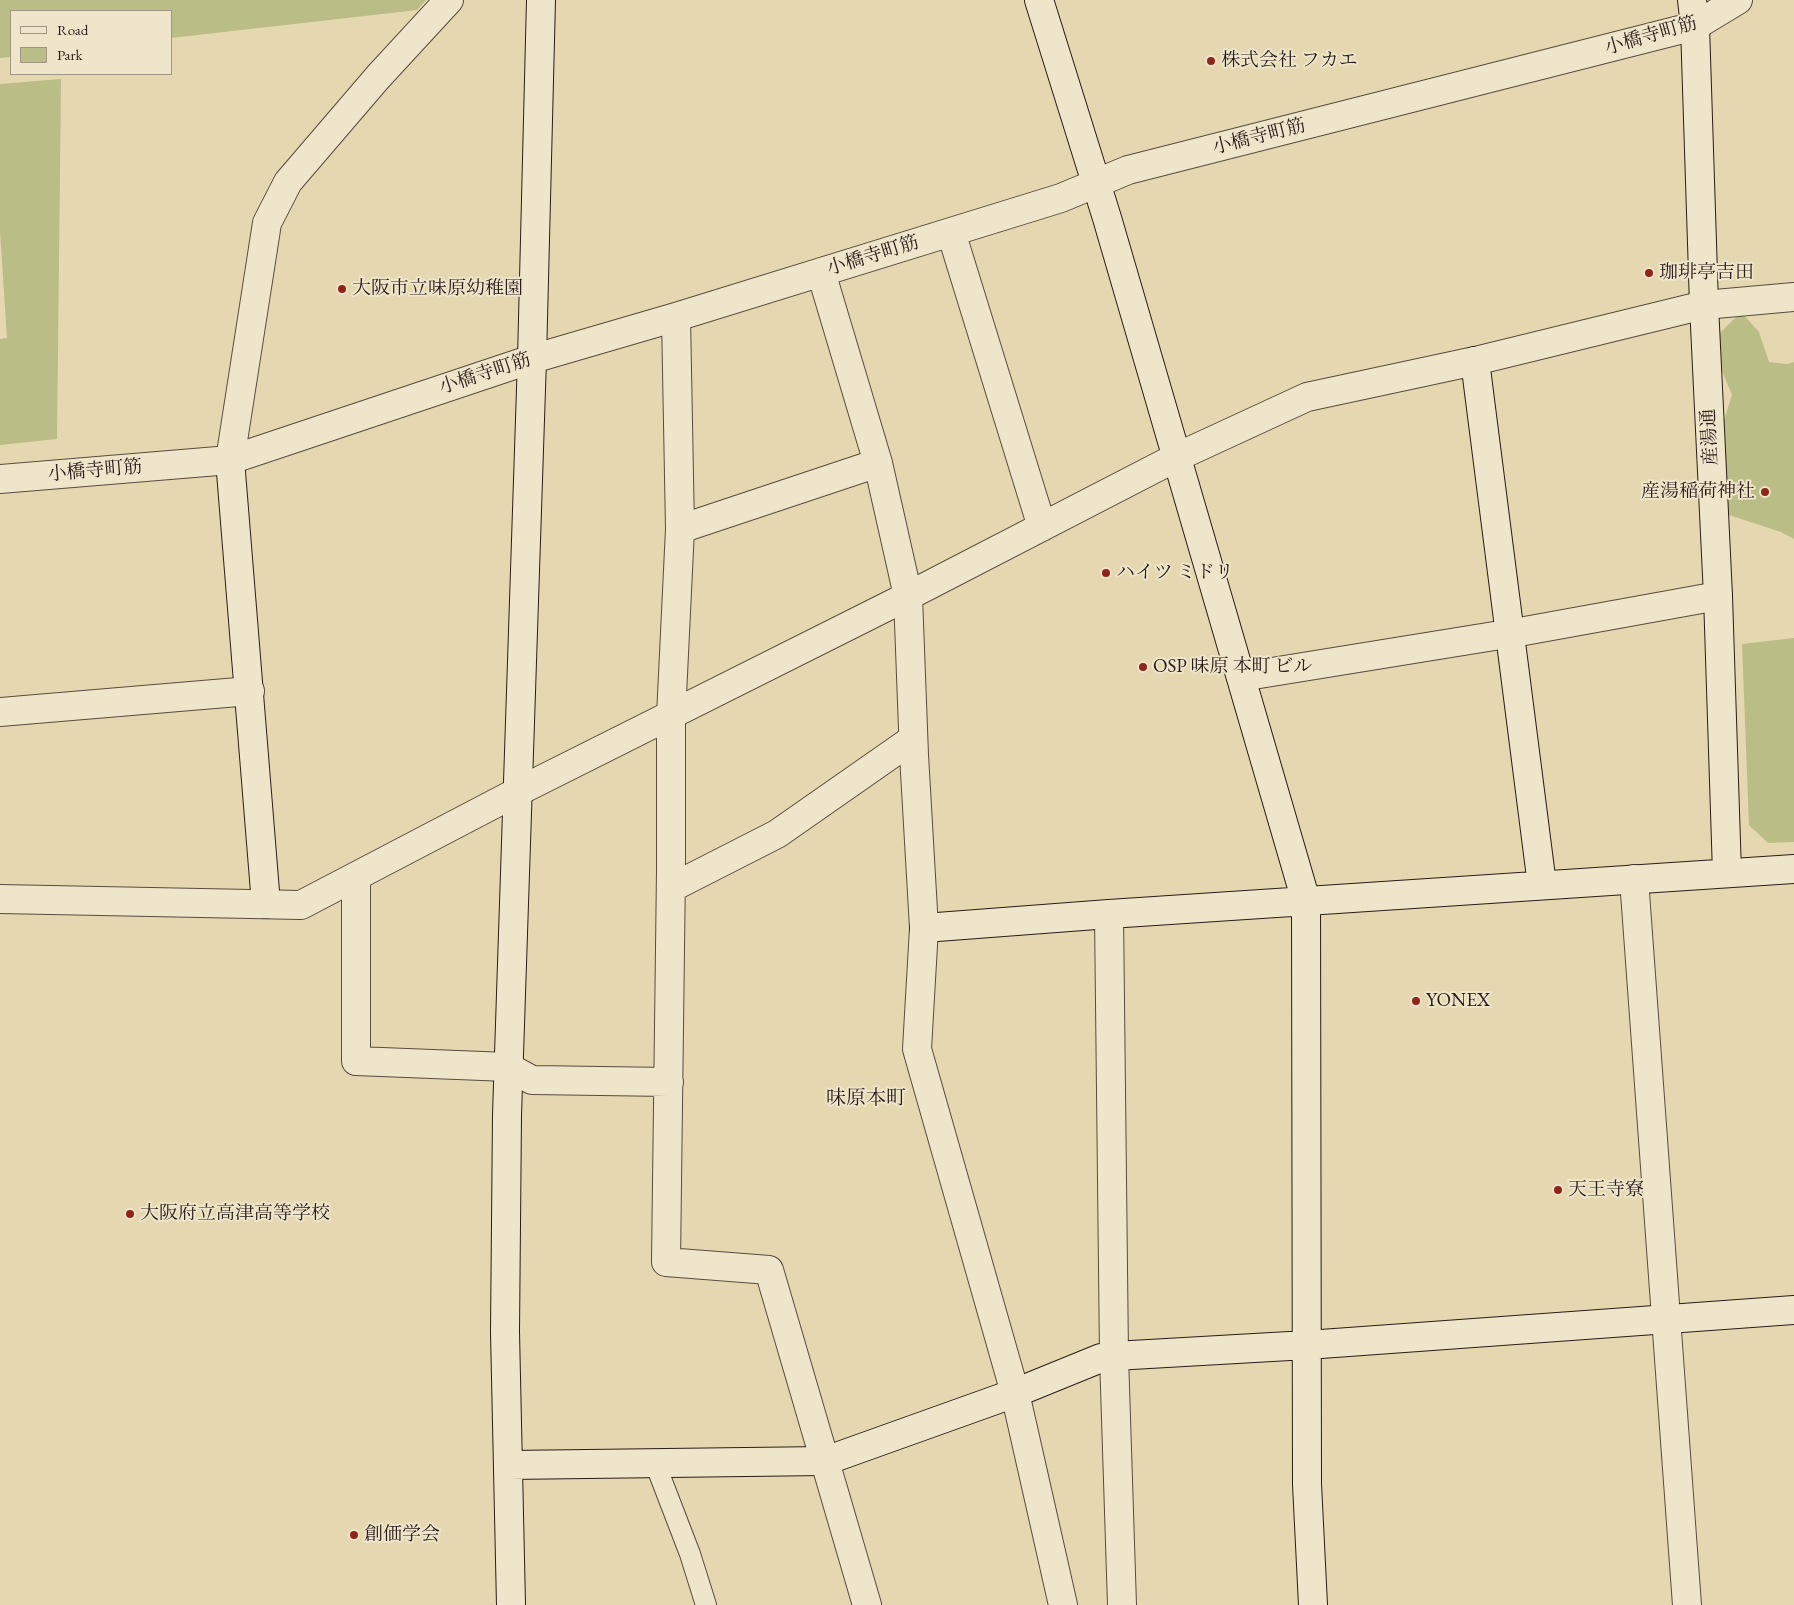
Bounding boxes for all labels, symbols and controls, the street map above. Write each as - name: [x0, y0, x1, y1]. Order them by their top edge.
- legend: [10, 10, 172, 75]
- street label: 小橋寺町筋: [1602, 12, 1700, 60]
- text: Road: [57, 20, 88, 39]
- text: Park: [57, 45, 83, 64]
- place label: 株式会社 フカエ: [1221, 50, 1358, 72]
- marker: 株式会社 フカエ: [1205, 55, 1217, 67]
- street label: 小橋寺町筋: [1210, 114, 1308, 160]
- street label: 小橋寺町筋: [824, 231, 922, 281]
- place label: 珈琲亭吉田: [1659, 262, 1754, 284]
- marker: 珈琲亭吉田: [1643, 267, 1655, 279]
- place label: 大阪市立味原幼稚園: [352, 278, 523, 300]
- marker: 大阪市立味原幼稚園: [336, 283, 348, 295]
- street label: 小橋寺町筋: [436, 348, 534, 400]
- street label: 産湯通: [1697, 408, 1723, 466]
- street label: 小橋寺町筋: [47, 456, 143, 486]
- place label: 産湯稲荷神社: [1641, 481, 1755, 503]
- marker: 産湯稲荷神社: [1759, 486, 1771, 498]
- place label: ハイツ ミドリ: [1116, 562, 1234, 584]
- marker: ハイツ ミドリ: [1100, 567, 1112, 579]
- place label: OSP 味原 本町 ビル: [1153, 656, 1312, 678]
- marker: OSP 味原 本町 ビル: [1137, 661, 1149, 673]
- place label: YONEX: [1426, 990, 1490, 1012]
- marker: YONEX: [1410, 995, 1422, 1007]
- district label: 味原本町: [826, 1087, 906, 1111]
- place label: 天王寺寮: [1568, 1179, 1644, 1201]
- marker: 天王寺寮: [1552, 1184, 1564, 1196]
- place label: 大阪府立高津高等学校: [140, 1203, 330, 1225]
- marker: 大阪府立高津高等学校: [124, 1208, 136, 1220]
- place label: 創価学会: [364, 1524, 440, 1546]
- marker: 創価学会: [348, 1529, 360, 1541]

